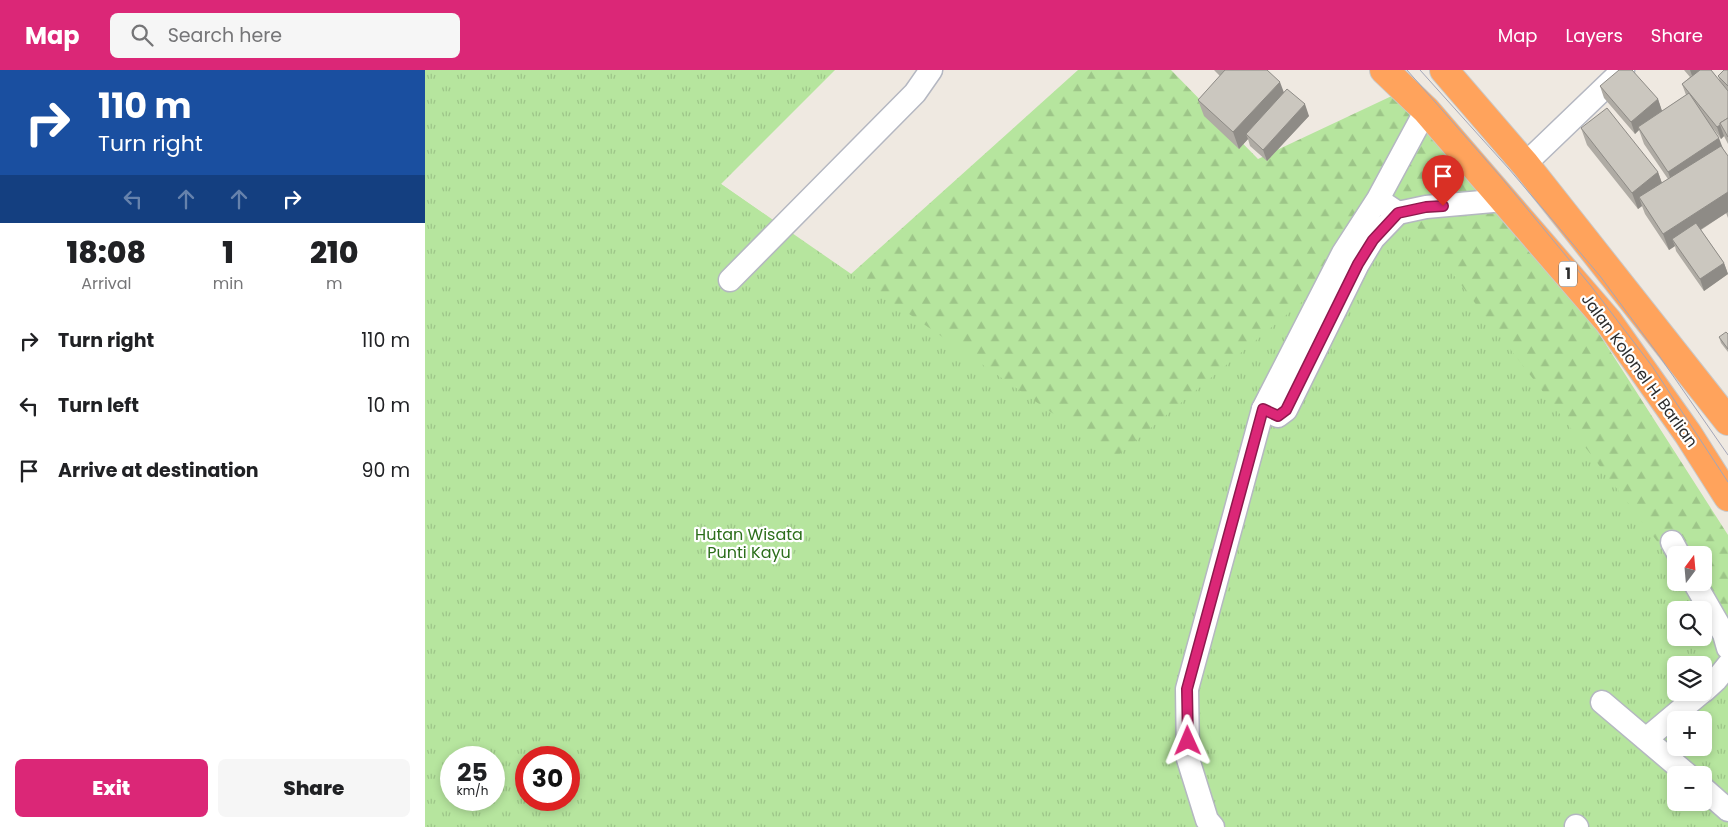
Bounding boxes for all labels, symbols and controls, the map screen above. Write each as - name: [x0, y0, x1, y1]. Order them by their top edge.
- search box: [110, 13, 460, 58]
- text: Map: [25, 19, 80, 52]
- icon: search: [128, 21, 156, 49]
- text: Search here: [168, 22, 282, 49]
- text: Map: [1498, 23, 1538, 48]
- text: Layers: [1566, 23, 1623, 48]
- text: Share: [1651, 23, 1703, 48]
- text: 110 m: [98, 81, 192, 130]
- icon: right: [15, 90, 80, 155]
- text: Turn right: [98, 128, 203, 159]
- pin: [1422, 155, 1464, 206]
- icon: arrive: [1429, 162, 1457, 190]
- icon: left: [119, 185, 147, 213]
- icon: ahead: [172, 185, 200, 213]
- icon: ahead: [225, 185, 253, 213]
- icon: right: [278, 185, 306, 213]
- text: 18:08: [67, 231, 146, 274]
- text: 1: [222, 231, 234, 274]
- text: 210: [310, 231, 358, 274]
- road number: 1: [1559, 262, 1577, 286]
- text: Arrival: [81, 272, 132, 295]
- text: min: [213, 272, 243, 295]
- text: m: [326, 272, 342, 295]
- street label: Jalan Kolonel H. Barlian: [1576, 289, 1703, 452]
- icon: right: [15, 327, 43, 355]
- text: Turn right: [58, 327, 154, 354]
- text: 110 m: [361, 327, 410, 354]
- icon: left: [15, 392, 43, 420]
- text: Turn left: [58, 392, 139, 419]
- text: 10 m: [367, 392, 410, 419]
- icon: arrive: [15, 457, 43, 485]
- text: Arrive at destination: [58, 457, 259, 484]
- text: 90 m: [361, 457, 410, 484]
- park label: Hutan Wisata Punti Kayu: [695, 523, 803, 564]
- north arrow: [1667, 546, 1713, 591]
- map controls: [1667, 546, 1712, 811]
- button: search: [1667, 601, 1712, 646]
- button: layers: [1667, 656, 1712, 701]
- button: +: [1667, 711, 1712, 756]
- position arrow: [1161, 714, 1213, 766]
- speed limit sign: 30: [515, 746, 580, 811]
- text: 25: [457, 755, 488, 790]
- button: Exit: [15, 759, 208, 817]
- button: Share: [218, 759, 410, 817]
- button: −: [1667, 766, 1712, 811]
- text: km/h: [457, 782, 488, 799]

